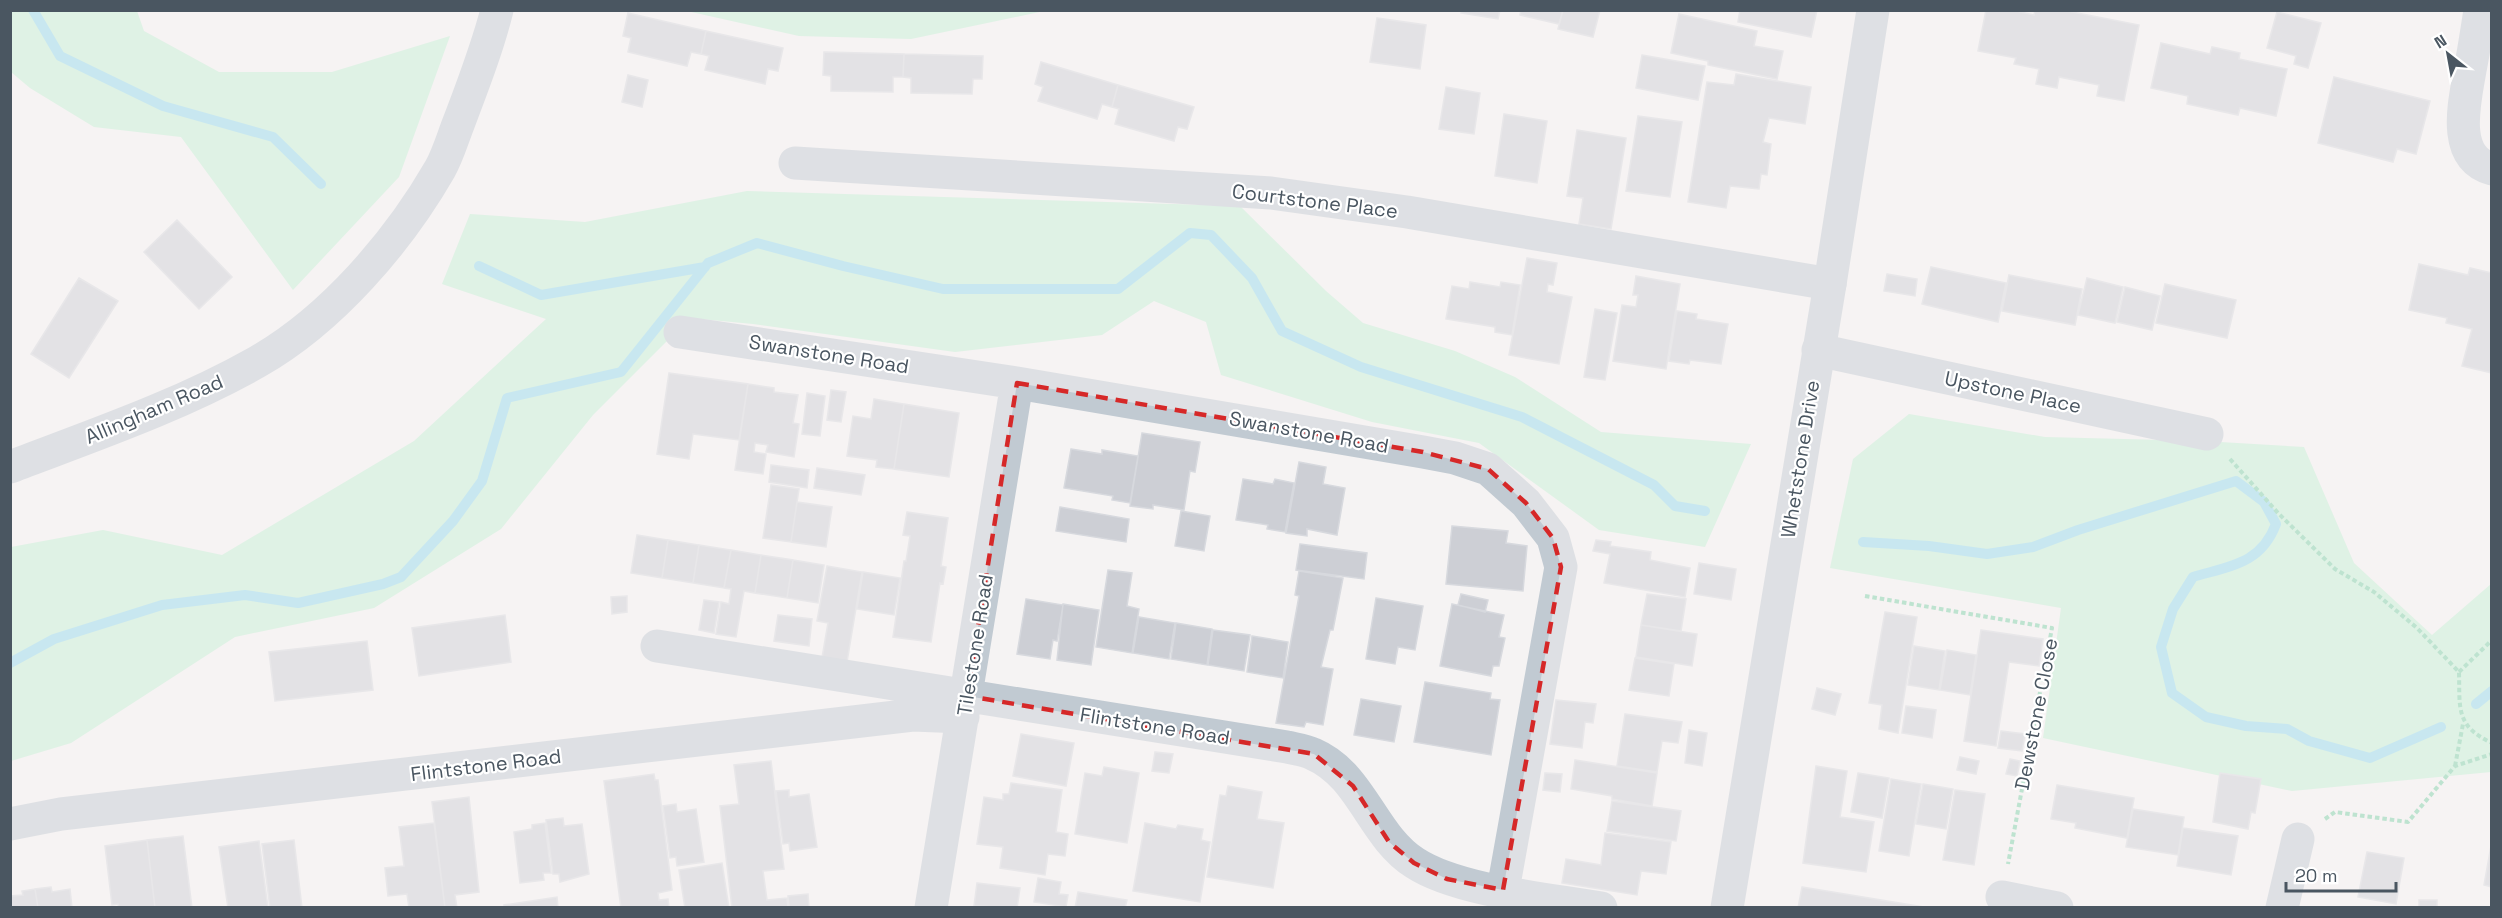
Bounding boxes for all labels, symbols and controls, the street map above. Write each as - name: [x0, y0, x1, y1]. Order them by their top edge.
- north arrow: [2418, 24, 2478, 84]
- text: N: [2431, 30, 2451, 53]
- street label: Courtstone Place: [1231, 178, 1399, 224]
- street label: Swanstone Road: [747, 329, 911, 379]
- street label: Upstone Place: [1942, 365, 2084, 419]
- street label: Allingham Road: [81, 368, 227, 450]
- street label: Whetstone Drive: [1775, 378, 1825, 540]
- street label: Swanstone Road: [1227, 405, 1391, 459]
- street label: Tilestone Road: [951, 572, 999, 718]
- street label: Dewstone Close: [2009, 636, 2063, 792]
- street label: Flintstone Road: [1078, 701, 1232, 751]
- street label: Flintstone Road: [409, 743, 563, 787]
- scale bar: [2286, 855, 2396, 893]
- text: 20 m: [2295, 864, 2338, 887]

